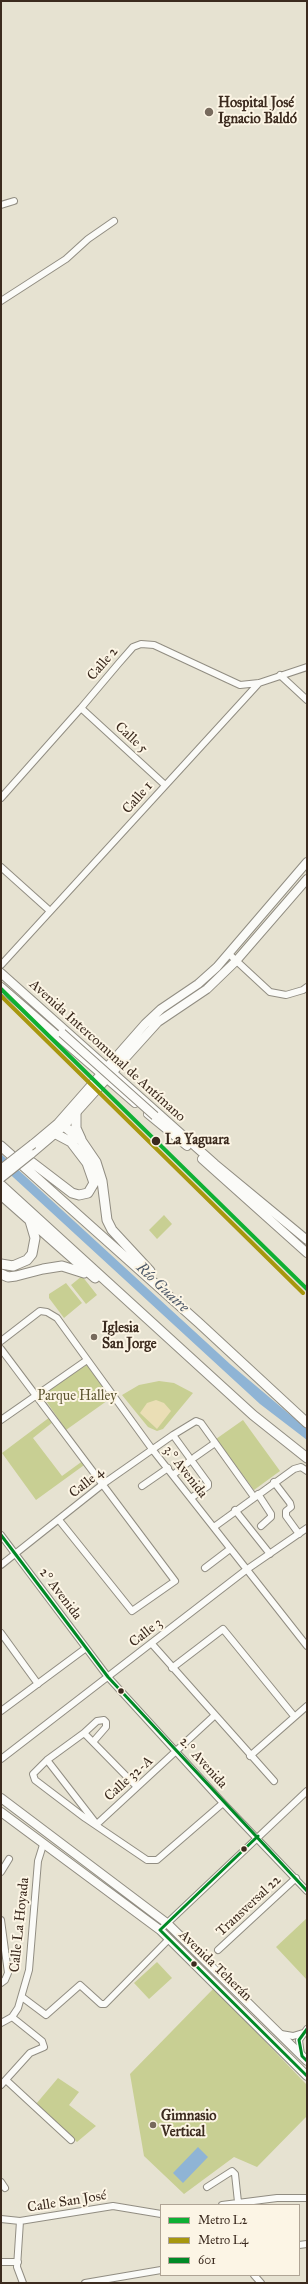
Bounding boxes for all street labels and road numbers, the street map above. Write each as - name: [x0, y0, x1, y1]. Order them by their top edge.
- street label: Calle 2: [84, 644, 122, 684]
- street label: Calle 5: [111, 719, 151, 757]
- street label: Calle 1: [119, 778, 157, 818]
- street label: Avenida Intercomunal de Antímano: [25, 976, 189, 1126]
- street label: 3.° Avenida: [159, 1442, 211, 1502]
- street label: Calle 4: [66, 1464, 108, 1502]
- street label: 2° Avenida: [35, 1565, 85, 1623]
- street label: Calle 3: [126, 1615, 166, 1651]
- street label: 2.° Avenida: [175, 1734, 231, 1792]
- street label: Calle 32-A: [101, 1753, 157, 1805]
- street label: Transversal 22: [213, 1872, 285, 1940]
- street label: Calle La Hoyada: [7, 1877, 33, 1973]
- street label: Avenida Teherán: [175, 1927, 255, 2005]
- street label: Calle San José: [26, 2187, 108, 2217]

